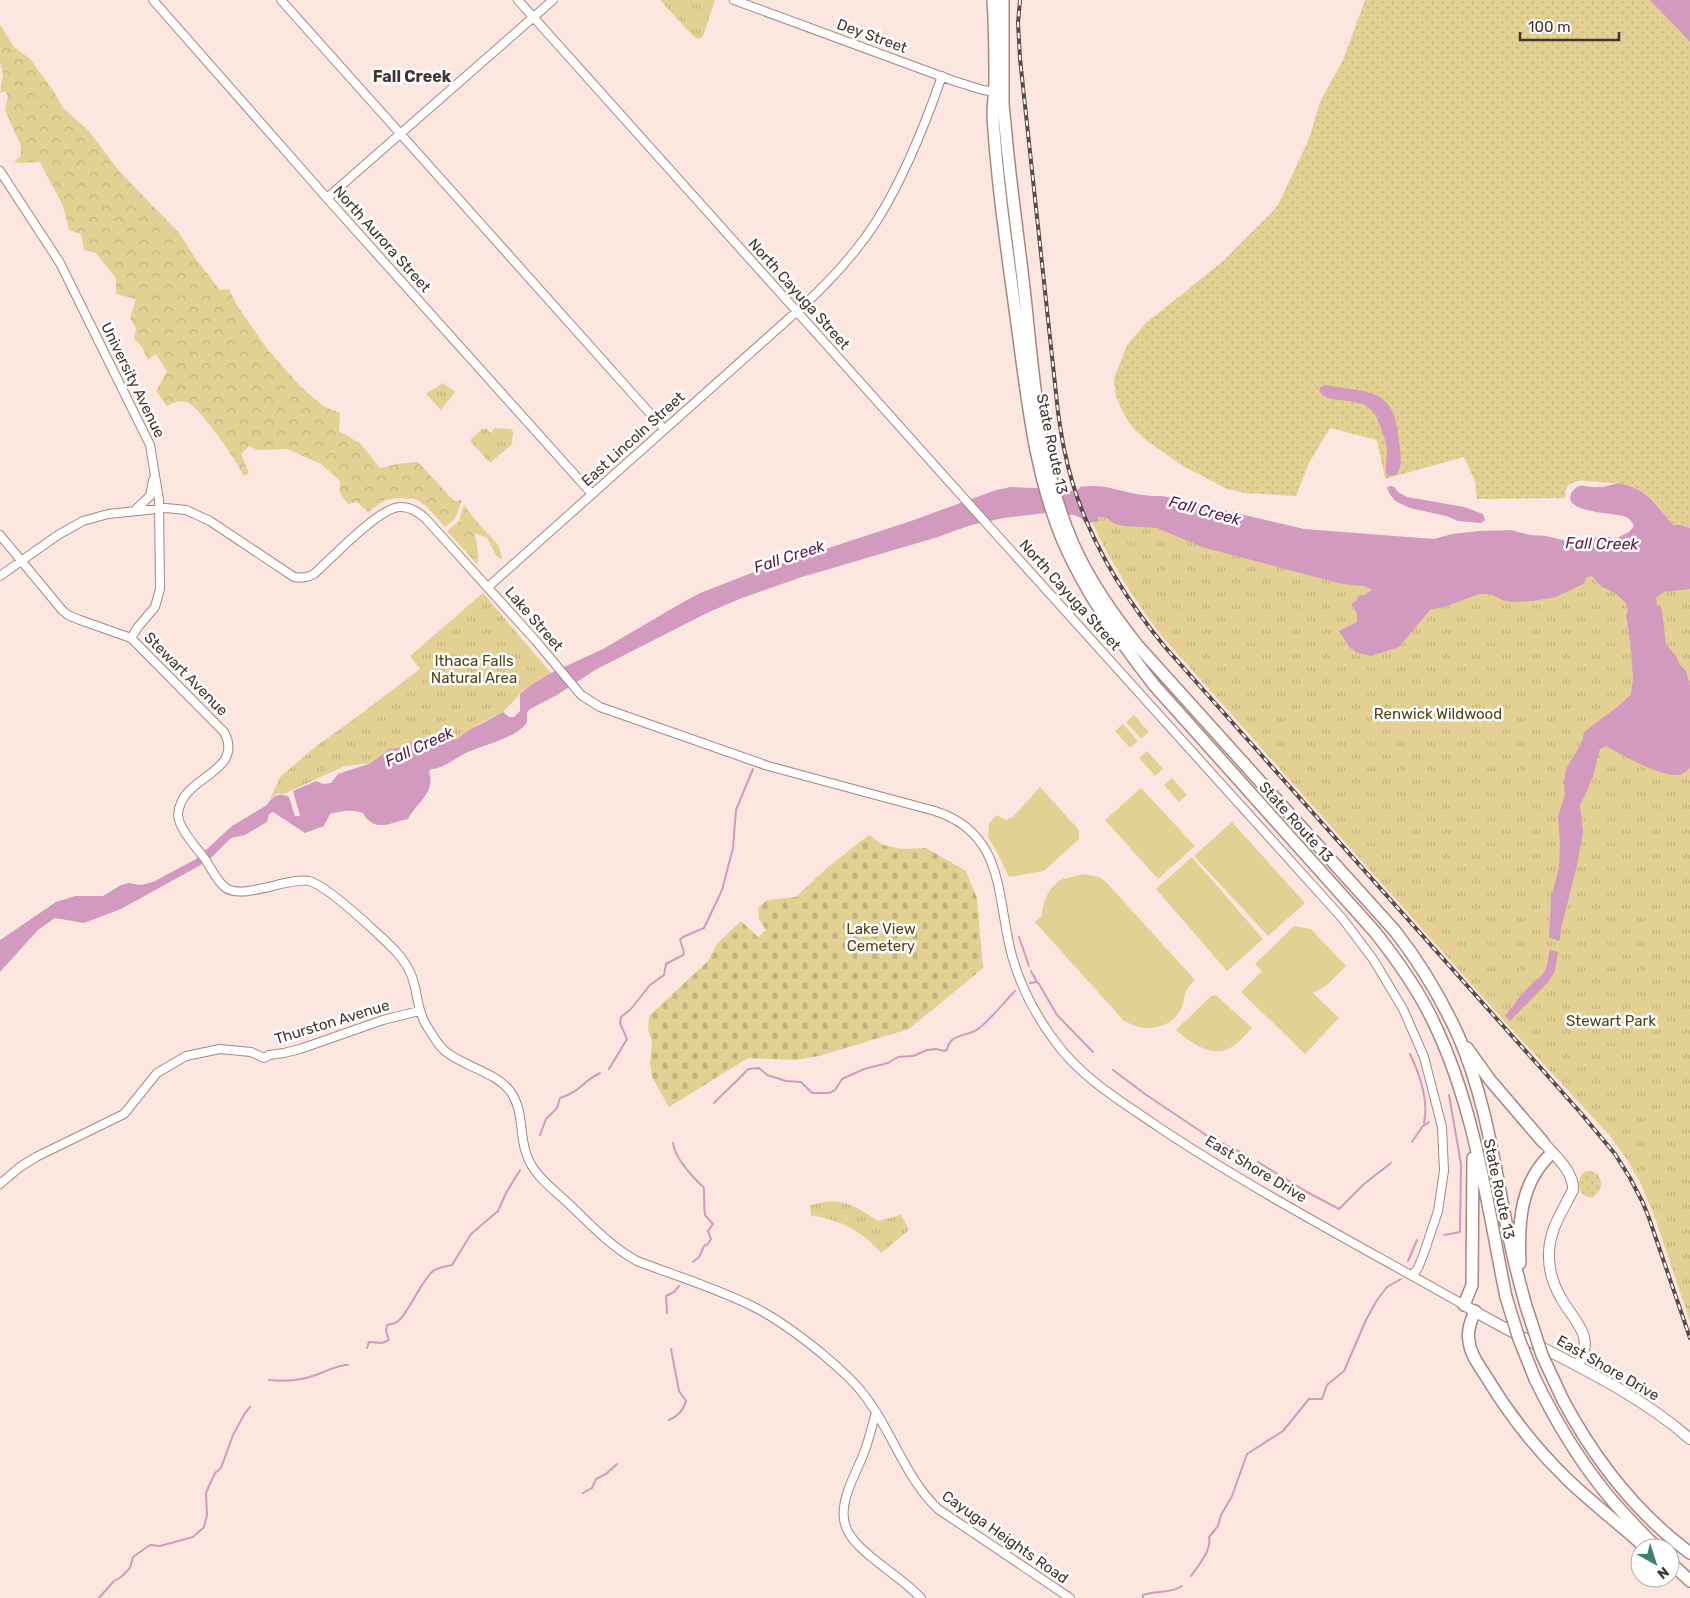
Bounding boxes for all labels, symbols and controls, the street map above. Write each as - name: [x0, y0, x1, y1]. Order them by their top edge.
- scale bar: [1520, 10, 1619, 42]
- street label: Dey Street: [834, 15, 910, 57]
- text: 100 m: [1528, 18, 1570, 36]
- district label: Fall Creek: [373, 67, 452, 86]
- street label: North Aurora Street: [329, 182, 435, 296]
- street label: North Cayuga Street: [744, 235, 854, 353]
- street label: University Avenue: [97, 319, 169, 441]
- street label: East Lincoln Street: [578, 388, 688, 490]
- street label: State Route 13: [1033, 392, 1071, 496]
- water label: Fall Creek: [1167, 492, 1243, 529]
- water label: Fall Creek: [1565, 533, 1640, 554]
- water label: Fall Creek: [751, 536, 828, 577]
- street label: North Cayuga Street: [1015, 536, 1125, 654]
- street label: Lake Street: [501, 583, 567, 655]
- street label: Stewart Avenue: [140, 628, 232, 720]
- park label: Ithaca Falls Natural Area: [431, 652, 517, 687]
- park label: Renwick Wildwood: [1374, 705, 1502, 723]
- water label: Fall Creek: [382, 722, 457, 771]
- street label: State Route 13: [1255, 778, 1337, 866]
- park label: Lake View Cemetery: [846, 920, 916, 955]
- street label: Thurston Avenue: [272, 996, 392, 1048]
- park label: Stewart Park: [1566, 1012, 1656, 1030]
- street label: East Shore Drive: [1202, 1132, 1310, 1206]
- street label: State Route 13: [1480, 1137, 1518, 1241]
- street label: East Shore Drive: [1554, 1331, 1662, 1405]
- street label: Cayuga Heights Road: [938, 1487, 1072, 1587]
- north arrow: [1630, 1538, 1680, 1588]
- text: N: [1654, 1563, 1672, 1582]

